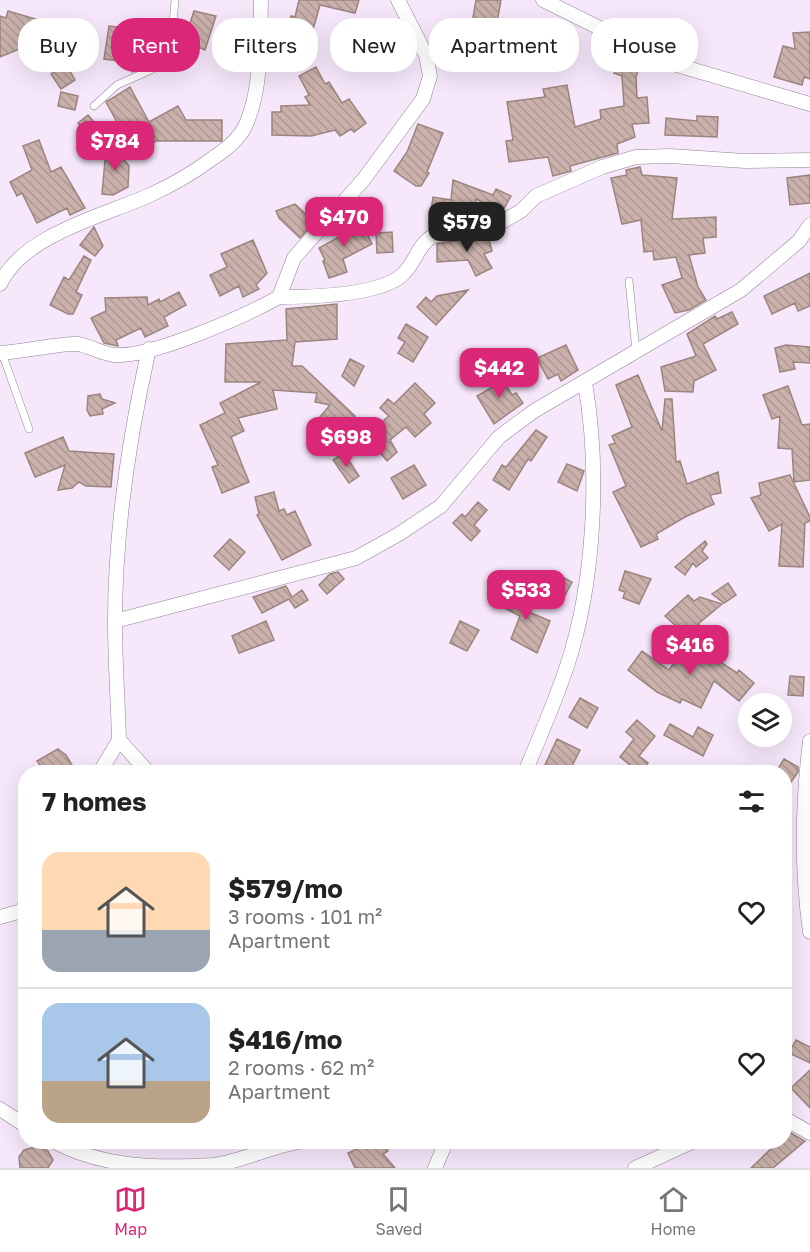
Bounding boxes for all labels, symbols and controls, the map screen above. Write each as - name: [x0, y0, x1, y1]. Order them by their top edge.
- chip: Buy: [18, 18, 99, 72]
- chip: Rent: [111, 18, 200, 72]
- chip: Filters: [212, 18, 318, 72]
- chip: New: [330, 18, 417, 72]
- chip: Apartment: [429, 18, 579, 72]
- chip: House: [591, 18, 698, 72]
- pin: $784: [79, 121, 151, 172]
- text: $784: [90, 128, 140, 152]
- pin: $470: [308, 197, 380, 248]
- pin: $579: [431, 202, 503, 253]
- text: $470: [319, 204, 369, 228]
- text: $579: [442, 209, 492, 233]
- pin: $442: [463, 348, 535, 399]
- text: $442: [474, 355, 524, 379]
- pin: $698: [310, 417, 382, 468]
- text: $698: [320, 424, 372, 448]
- pin: $533: [490, 570, 562, 621]
- text: $533: [501, 577, 551, 601]
- pin: $416: [654, 625, 726, 676]
- text: $416: [666, 632, 714, 656]
- map controls: [738, 693, 792, 747]
- button: layers: [738, 693, 792, 747]
- icon: filters: [735, 785, 768, 818]
- text: 7 homes: [42, 786, 147, 817]
- text: $579/mo: [228, 873, 343, 904]
- icon: home: [90, 876, 162, 948]
- icon: heart: [735, 896, 768, 929]
- text: 3 rooms · 101 m²: [228, 904, 382, 928]
- text: Apartment: [228, 928, 331, 952]
- text: $416/mo: [228, 1024, 342, 1055]
- icon: home: [90, 1027, 162, 1099]
- icon: heart: [735, 1047, 768, 1080]
- text: 2 rooms · 62 m²: [228, 1055, 374, 1079]
- text: Apartment: [228, 1079, 331, 1103]
- tab: Map: [114, 1183, 147, 1239]
- tab: Saved: [376, 1183, 422, 1239]
- tab: Home: [651, 1183, 696, 1239]

